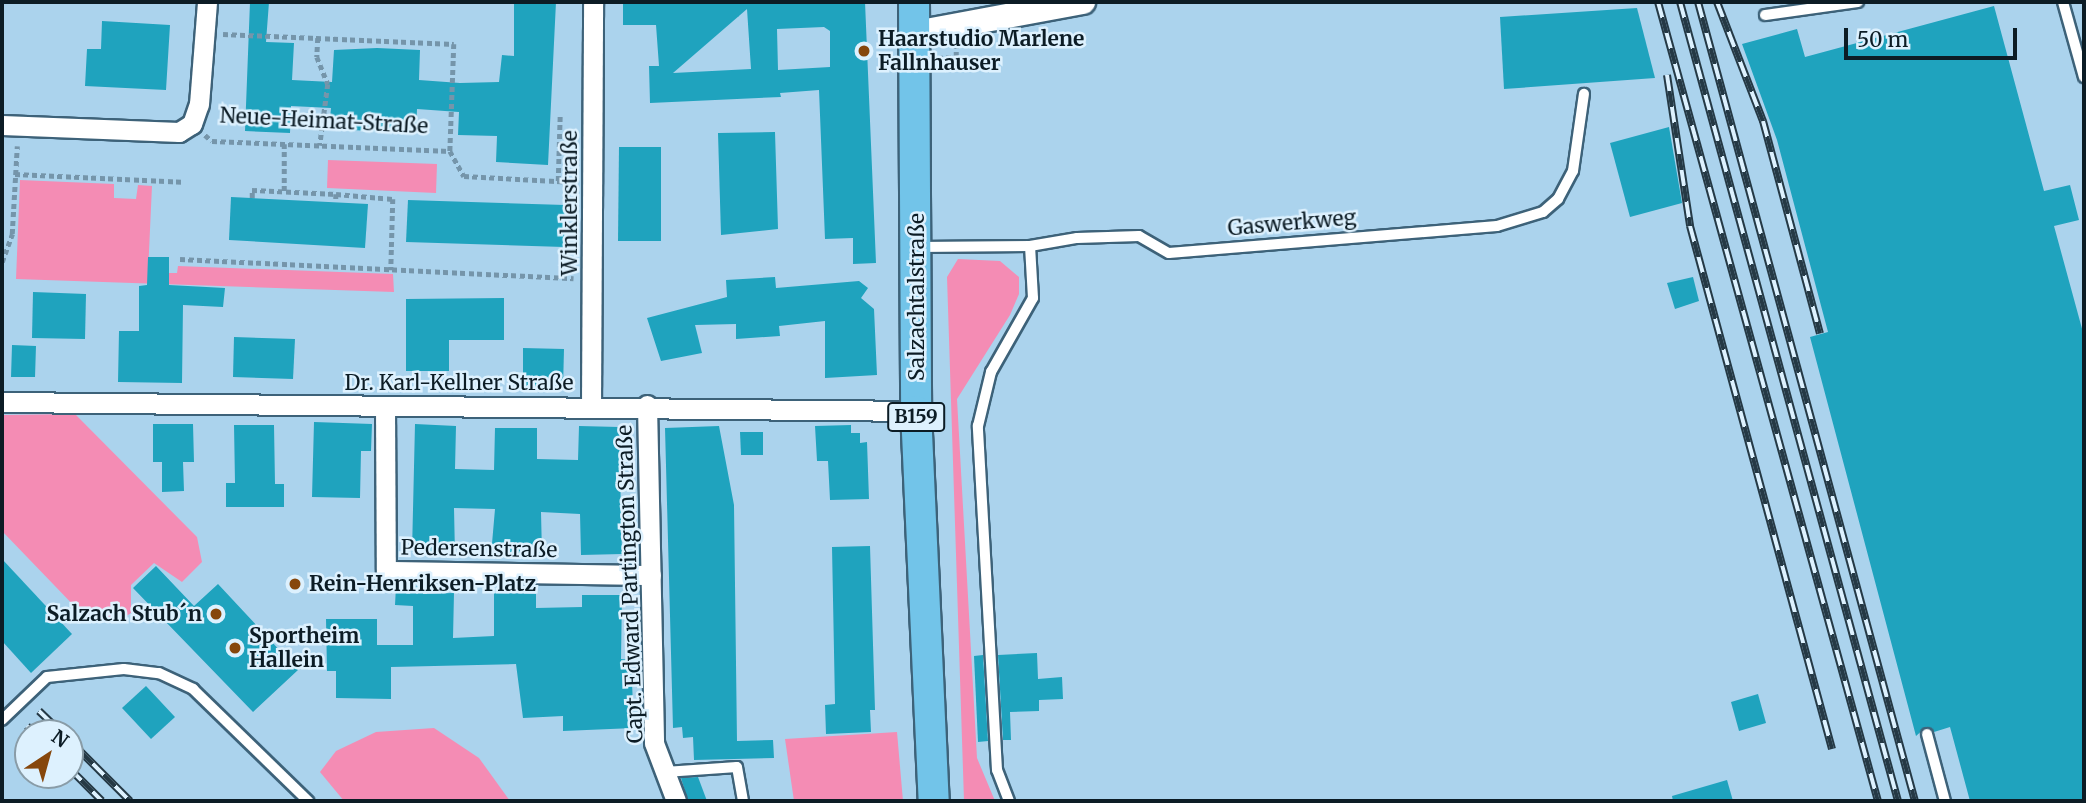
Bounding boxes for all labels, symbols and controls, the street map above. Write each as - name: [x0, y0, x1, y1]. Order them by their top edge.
- scale bar: [1848, 14, 2021, 58]
- place label: Haarstudio Marlene Fallnhauser: [878, 26, 1084, 76]
- text: 50 m: [1857, 26, 1908, 53]
- marker: Haarstudio Marlene Fallnhauser: [856, 43, 872, 59]
- street label: Neue-Heimat-Straße: [219, 103, 429, 139]
- street label: Winklerstraße: [557, 130, 583, 276]
- street label: Gaswerkweg: [1227, 205, 1357, 241]
- street label: Salzachtalstraße: [904, 213, 930, 381]
- street label: Dr. Karl-Kellner Straße: [344, 370, 574, 396]
- road number: B159: [886, 402, 946, 432]
- street label: Capt. Edward Partington Straße: [612, 424, 648, 744]
- street label: Pedersenstraße: [400, 535, 558, 563]
- place label: Rein-Henriksen-Platz: [309, 571, 536, 597]
- marker: Rein-Henriksen-Platz: [287, 576, 303, 592]
- place label: Salzach Stub´n: [47, 601, 202, 627]
- marker: Salzach Stub´n: [208, 606, 224, 622]
- place label: Sportheim Hallein: [249, 623, 359, 673]
- marker: Sportheim Hallein: [227, 640, 243, 656]
- north arrow: [14, 719, 84, 789]
- text: N: [47, 725, 73, 753]

